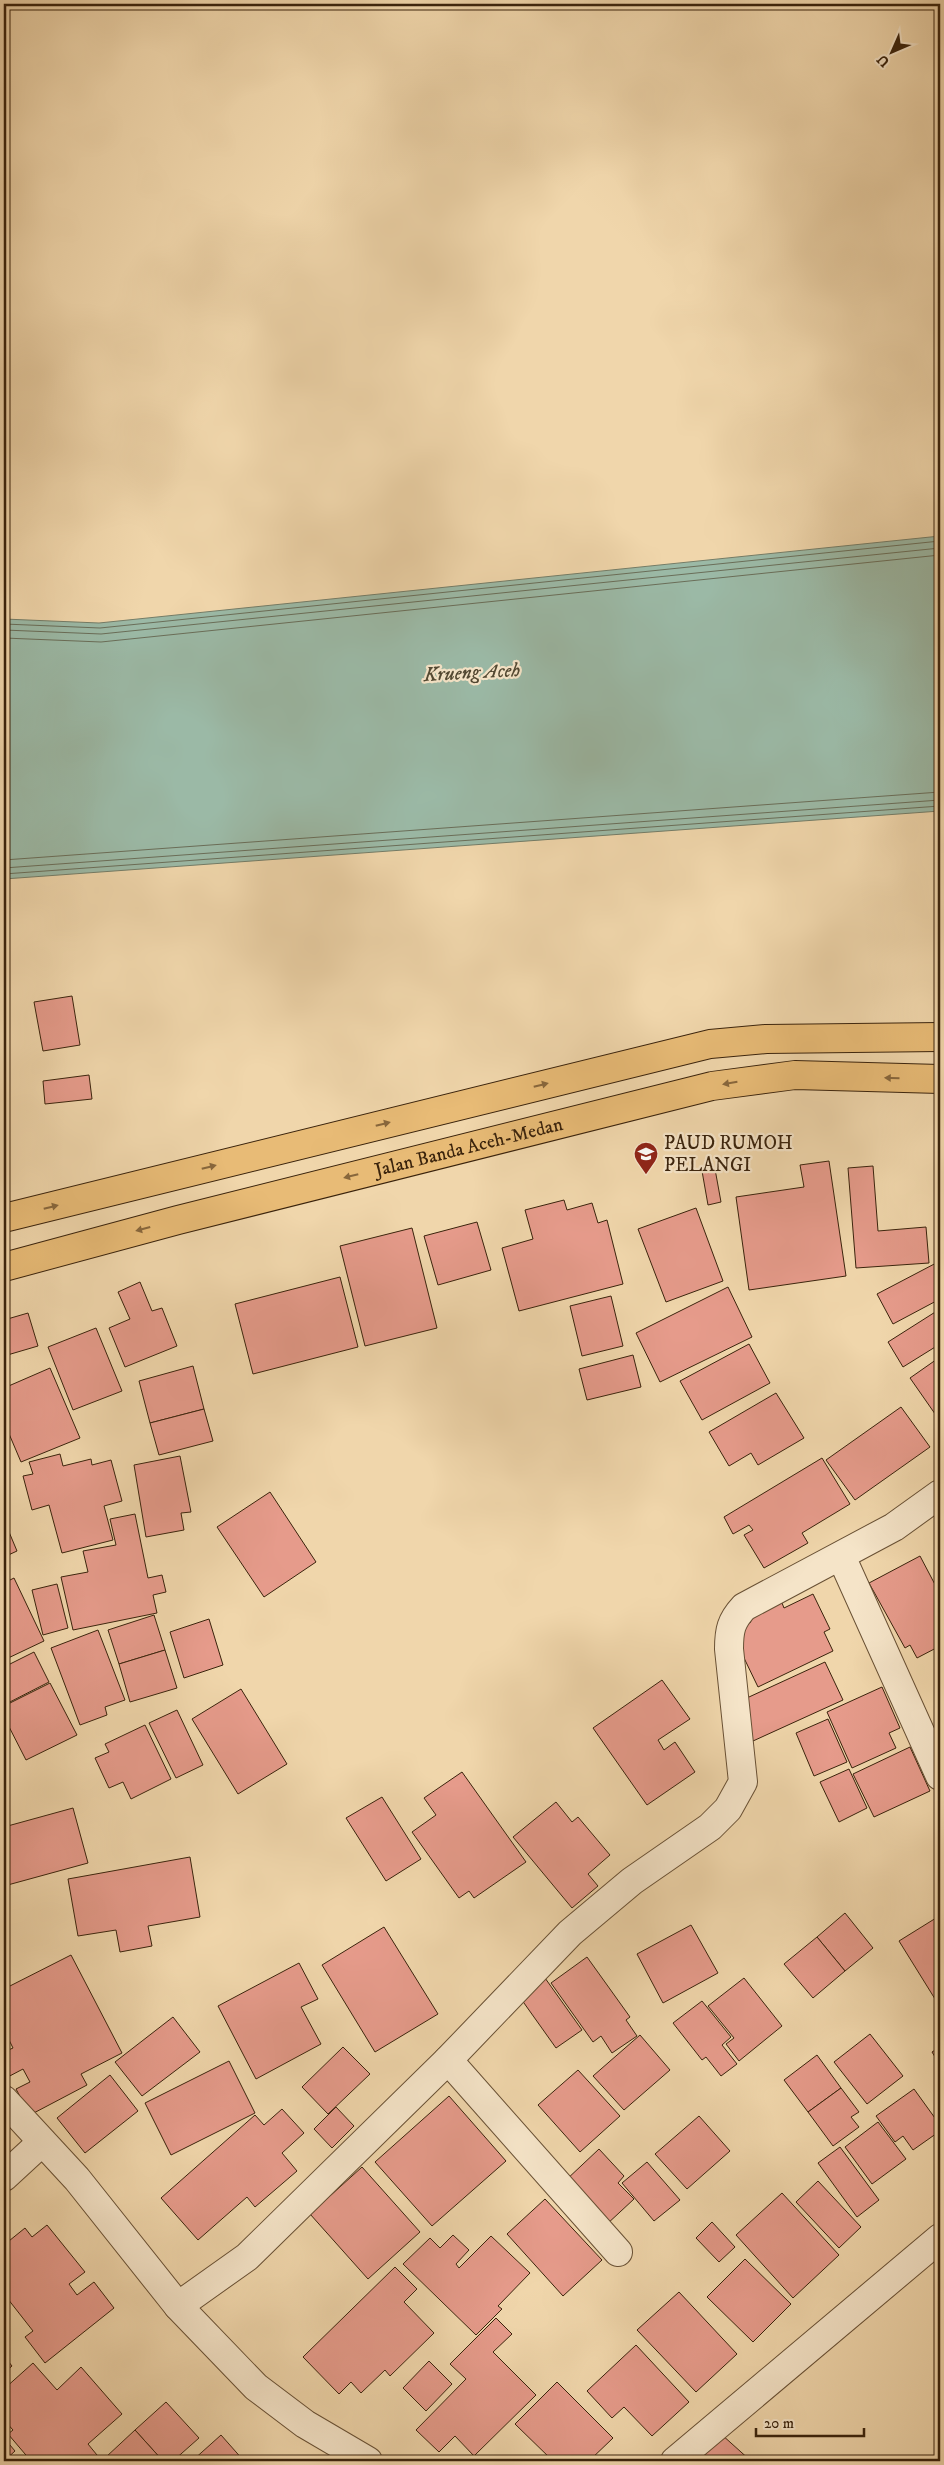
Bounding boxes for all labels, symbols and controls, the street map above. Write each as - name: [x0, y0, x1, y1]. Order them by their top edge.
- north arrow: [866, 28, 916, 78]
- text: U: [873, 50, 894, 71]
- water label: Krueng Aceh: [422, 658, 521, 688]
- one-way arrow: [883, 1074, 899, 1082]
- one-way arrow: [534, 1080, 549, 1088]
- one-way arrow: [721, 1080, 737, 1088]
- street label: Jalan Banda Aceh-Medan: [370, 1112, 565, 1182]
- one-way arrow: [376, 1120, 391, 1128]
- place label: PAUD RUMOH PELANGI: [664, 1132, 793, 1177]
- school or university icon: PAUD RUMOH PELANGI: [633, 1141, 659, 1175]
- one-way arrow: [201, 1163, 216, 1171]
- one-way arrow: [344, 1173, 359, 1181]
- one-way arrow: [44, 1202, 59, 1210]
- one-way arrow: [135, 1225, 150, 1233]
- scale bar: [756, 2405, 864, 2437]
- text: 20 m: [764, 2414, 794, 2433]

